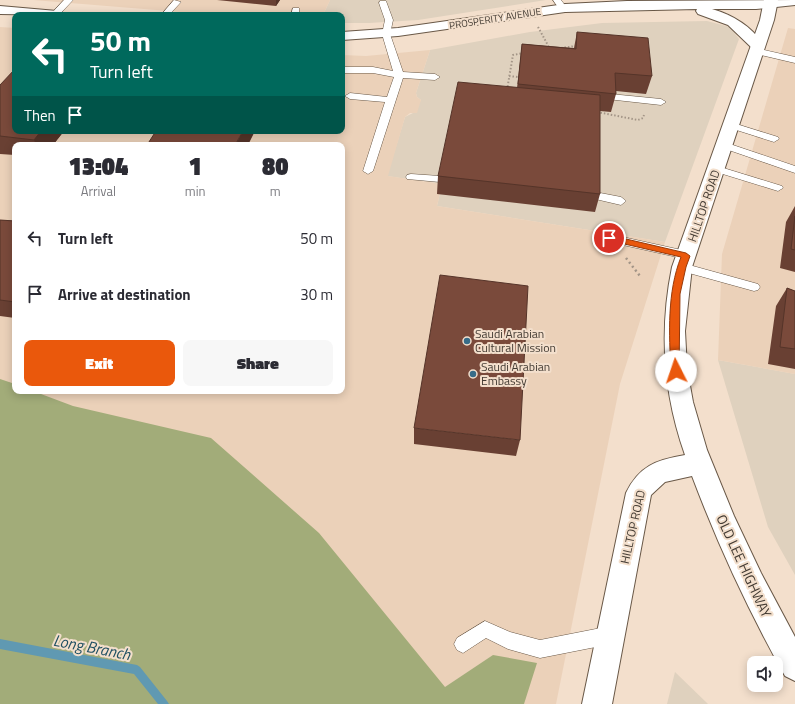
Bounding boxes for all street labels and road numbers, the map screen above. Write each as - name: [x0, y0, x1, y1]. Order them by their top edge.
- street label: PROSPERITY AVENUE: [448, 4, 543, 33]
- street label: HILLTOP ROAD: [682, 167, 725, 244]
- street label: HILLTOP ROAD: [615, 488, 650, 566]
- street label: OLD LEE HIGHWAY: [711, 511, 778, 621]

